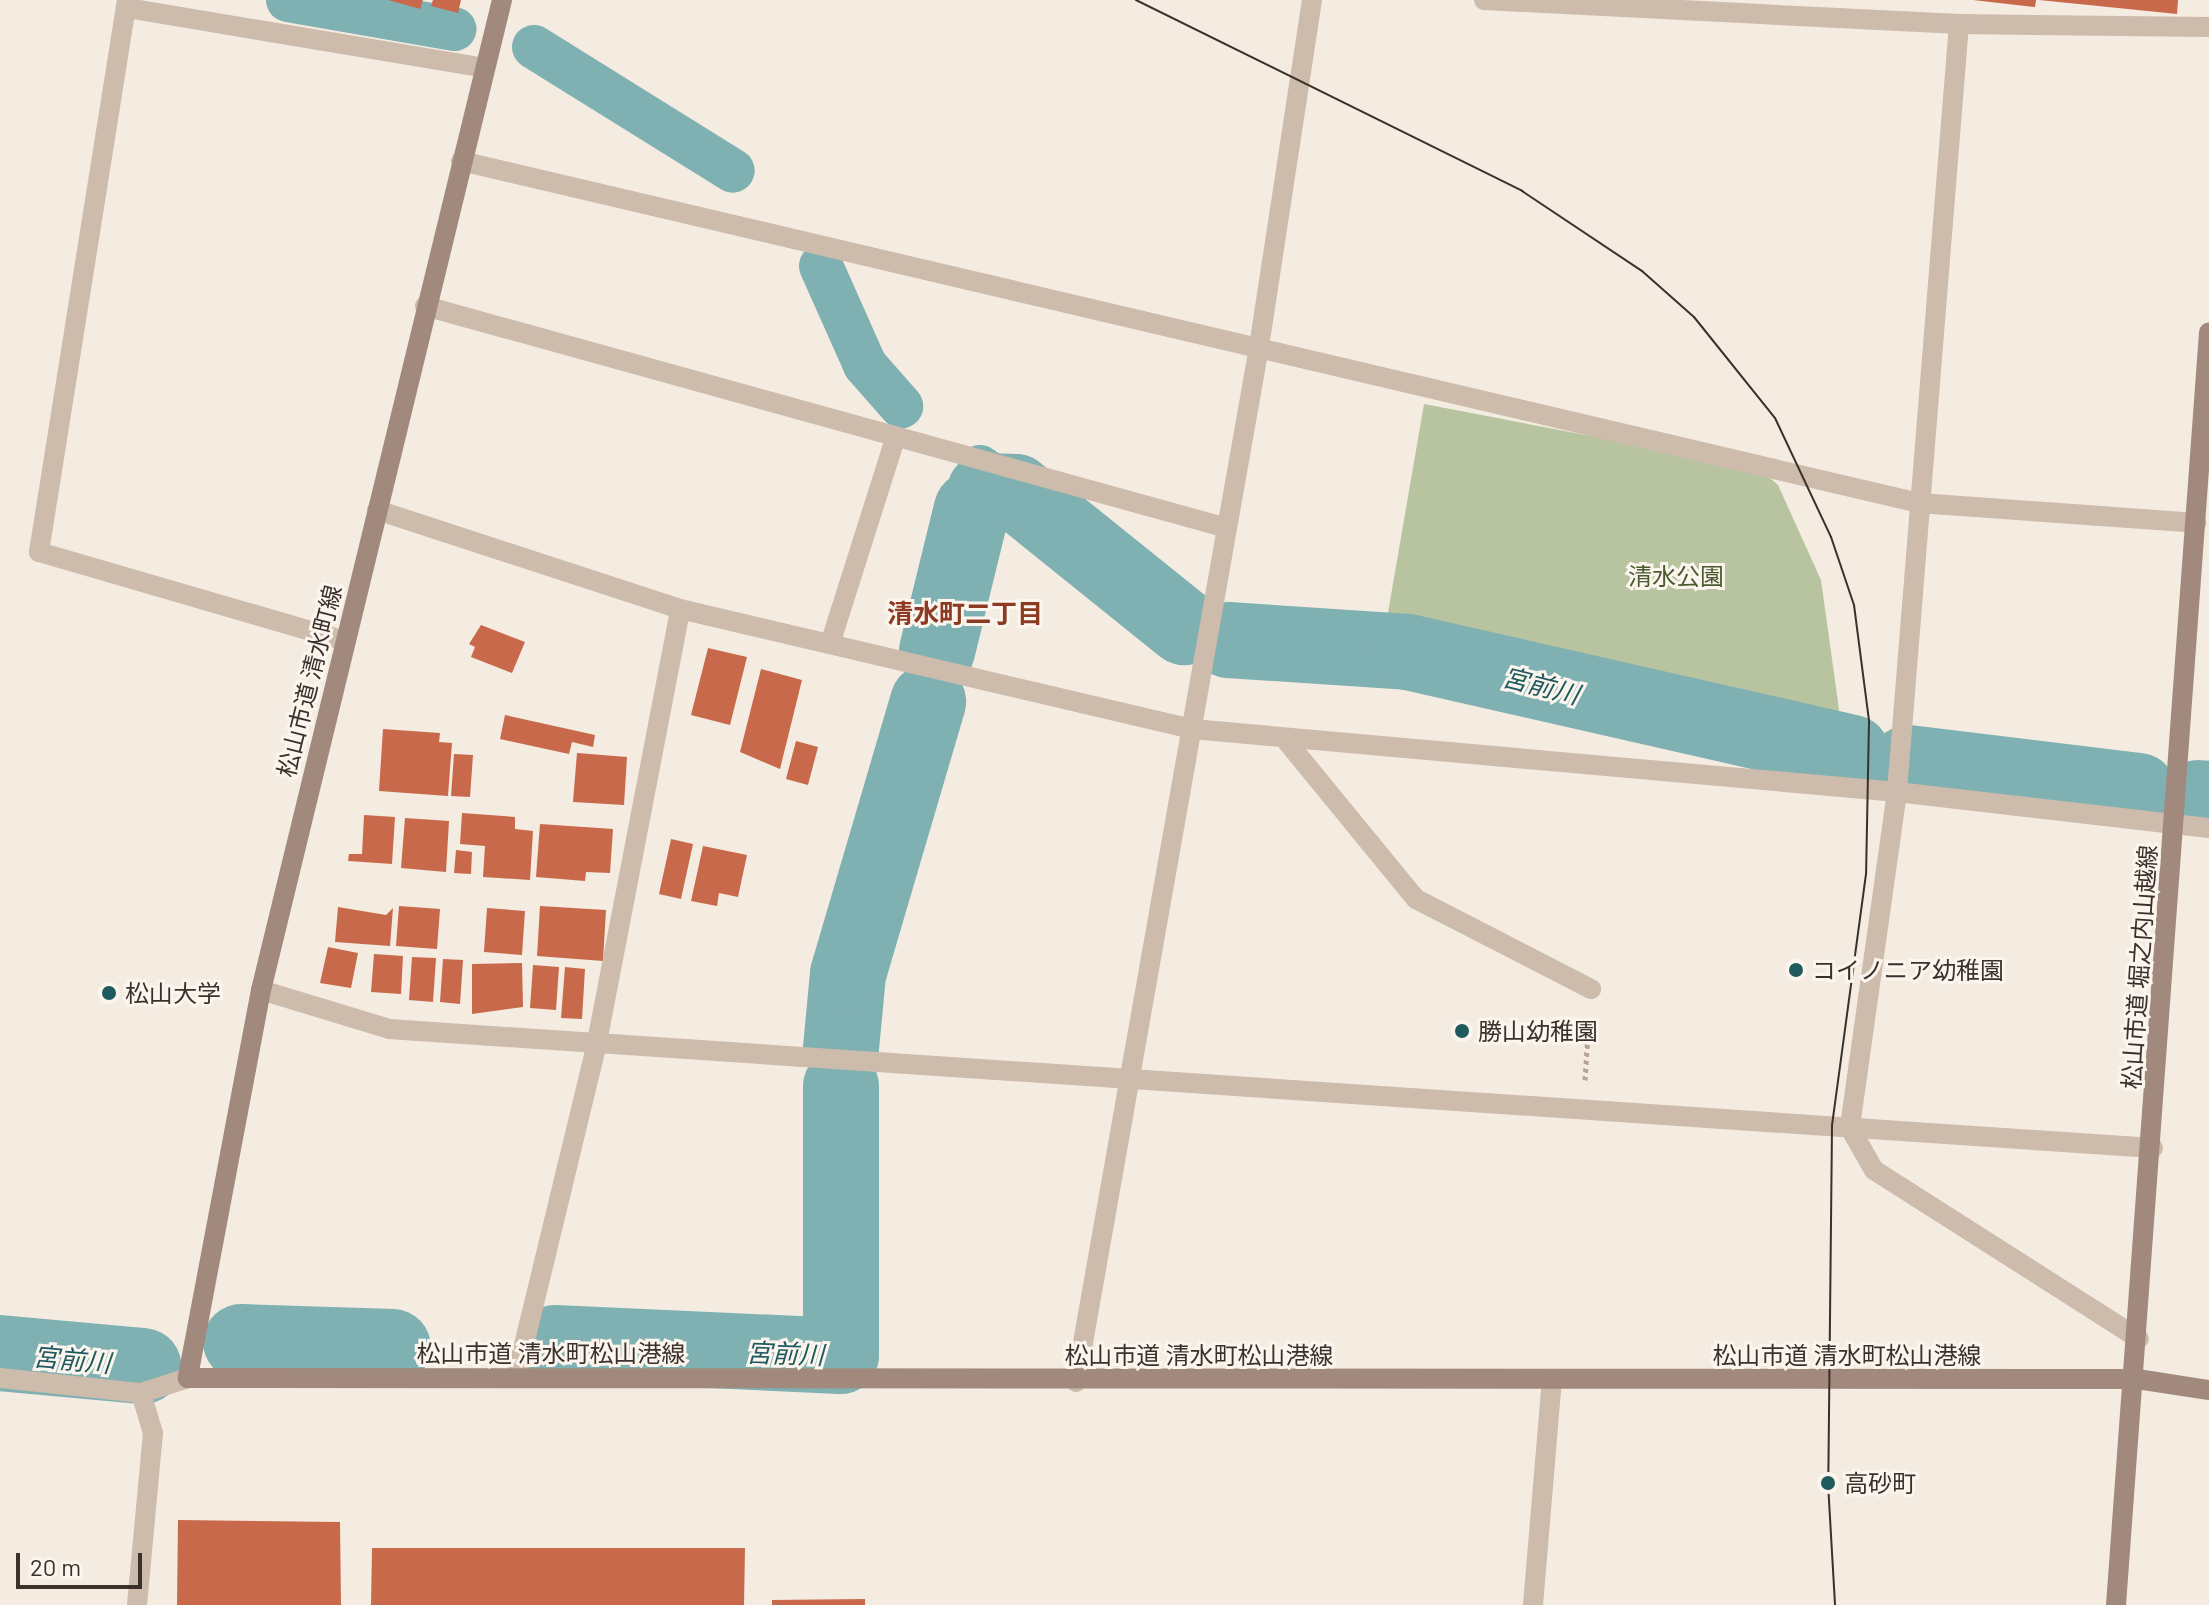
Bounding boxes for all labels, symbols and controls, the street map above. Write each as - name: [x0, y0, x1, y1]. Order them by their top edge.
- park label: 清水公園: [1628, 562, 1724, 590]
- street label: 松山市道 清水町線: [271, 582, 347, 780]
- district label: 清水町二丁目: [887, 597, 1043, 629]
- water label: 宮前川: [1499, 660, 1583, 710]
- street label: 松山市道 堀之内山越線: [2116, 844, 2162, 1090]
- place label: コイノニア幼稚園: [1812, 956, 2004, 984]
- marker: コイノニア幼稚園: [1787, 961, 1805, 979]
- place label: 松山大学: [125, 979, 221, 1007]
- marker: 松山大学: [100, 984, 118, 1002]
- place label: 勝山幼稚園: [1478, 1017, 1598, 1045]
- marker: 勝山幼稚園: [1453, 1022, 1471, 1040]
- water label: 宮前川: [745, 1336, 825, 1370]
- street label: 松山市道 清水町松山港線: [417, 1339, 685, 1367]
- water label: 宮前川: [32, 1340, 112, 1378]
- street label: 松山市道 清水町松山港線: [1065, 1341, 1333, 1369]
- street label: 松山市道 清水町松山港線: [1713, 1341, 1981, 1369]
- place label: 高砂町: [1844, 1469, 1916, 1497]
- marker: 高砂町: [1819, 1474, 1837, 1492]
- scale bar: [20, 1537, 146, 1587]
- text: 20 m: [30, 1552, 81, 1581]

